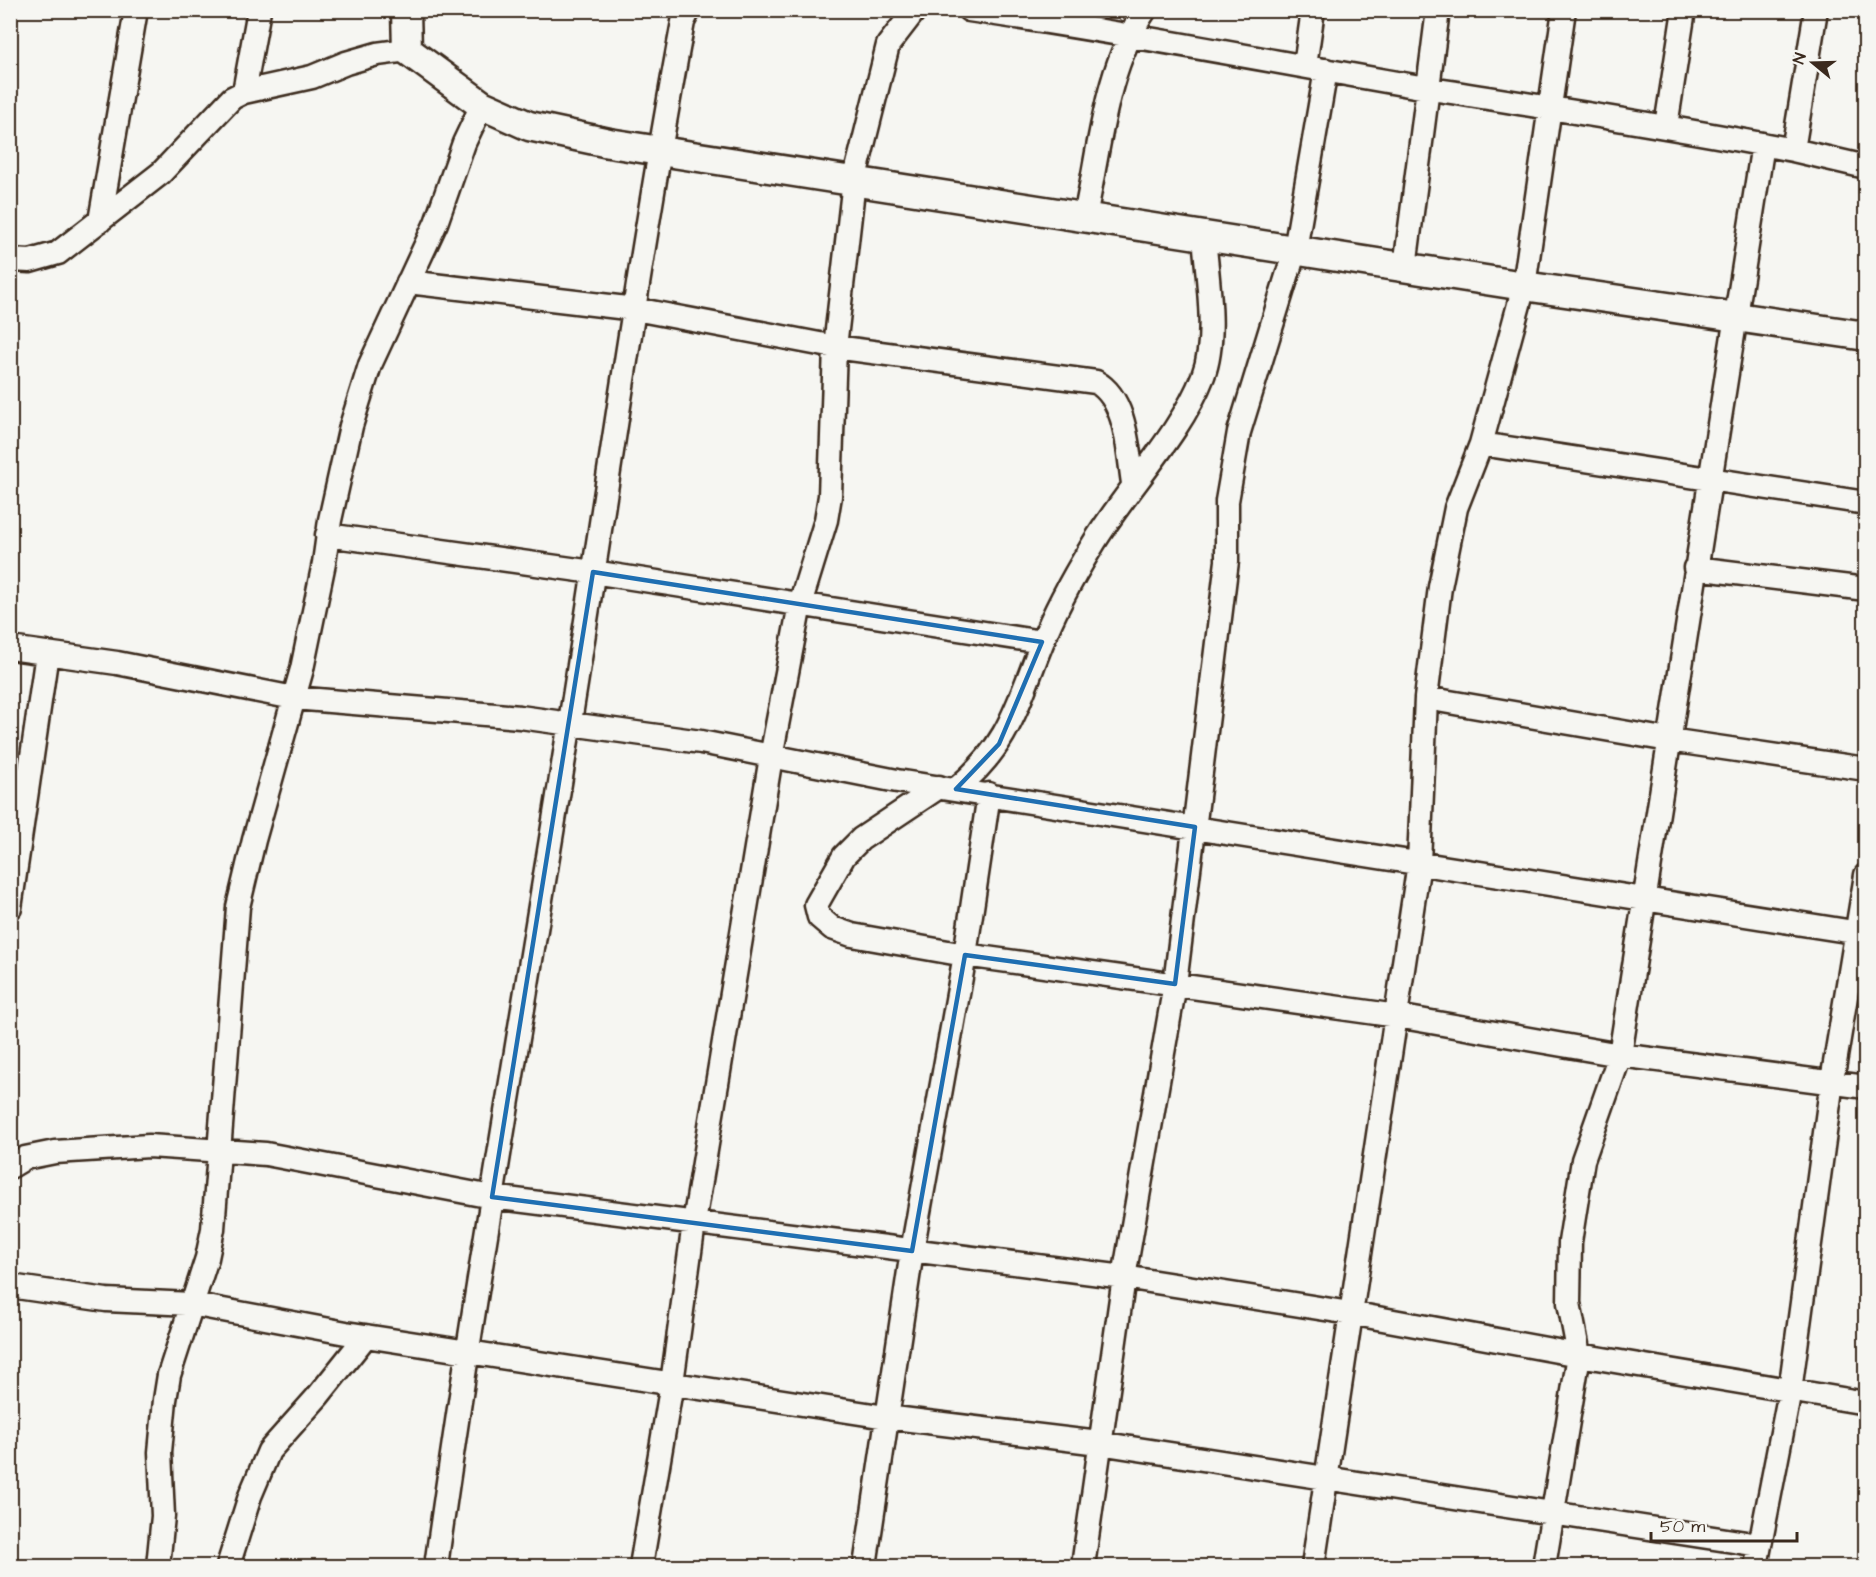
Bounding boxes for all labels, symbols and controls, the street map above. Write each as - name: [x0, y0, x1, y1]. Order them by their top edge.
- north arrow: [1783, 33, 1843, 93]
- text: N: [1788, 50, 1812, 67]
- scale bar: [1651, 1505, 1796, 1543]
- text: 50 m: [1660, 1514, 1705, 1539]

